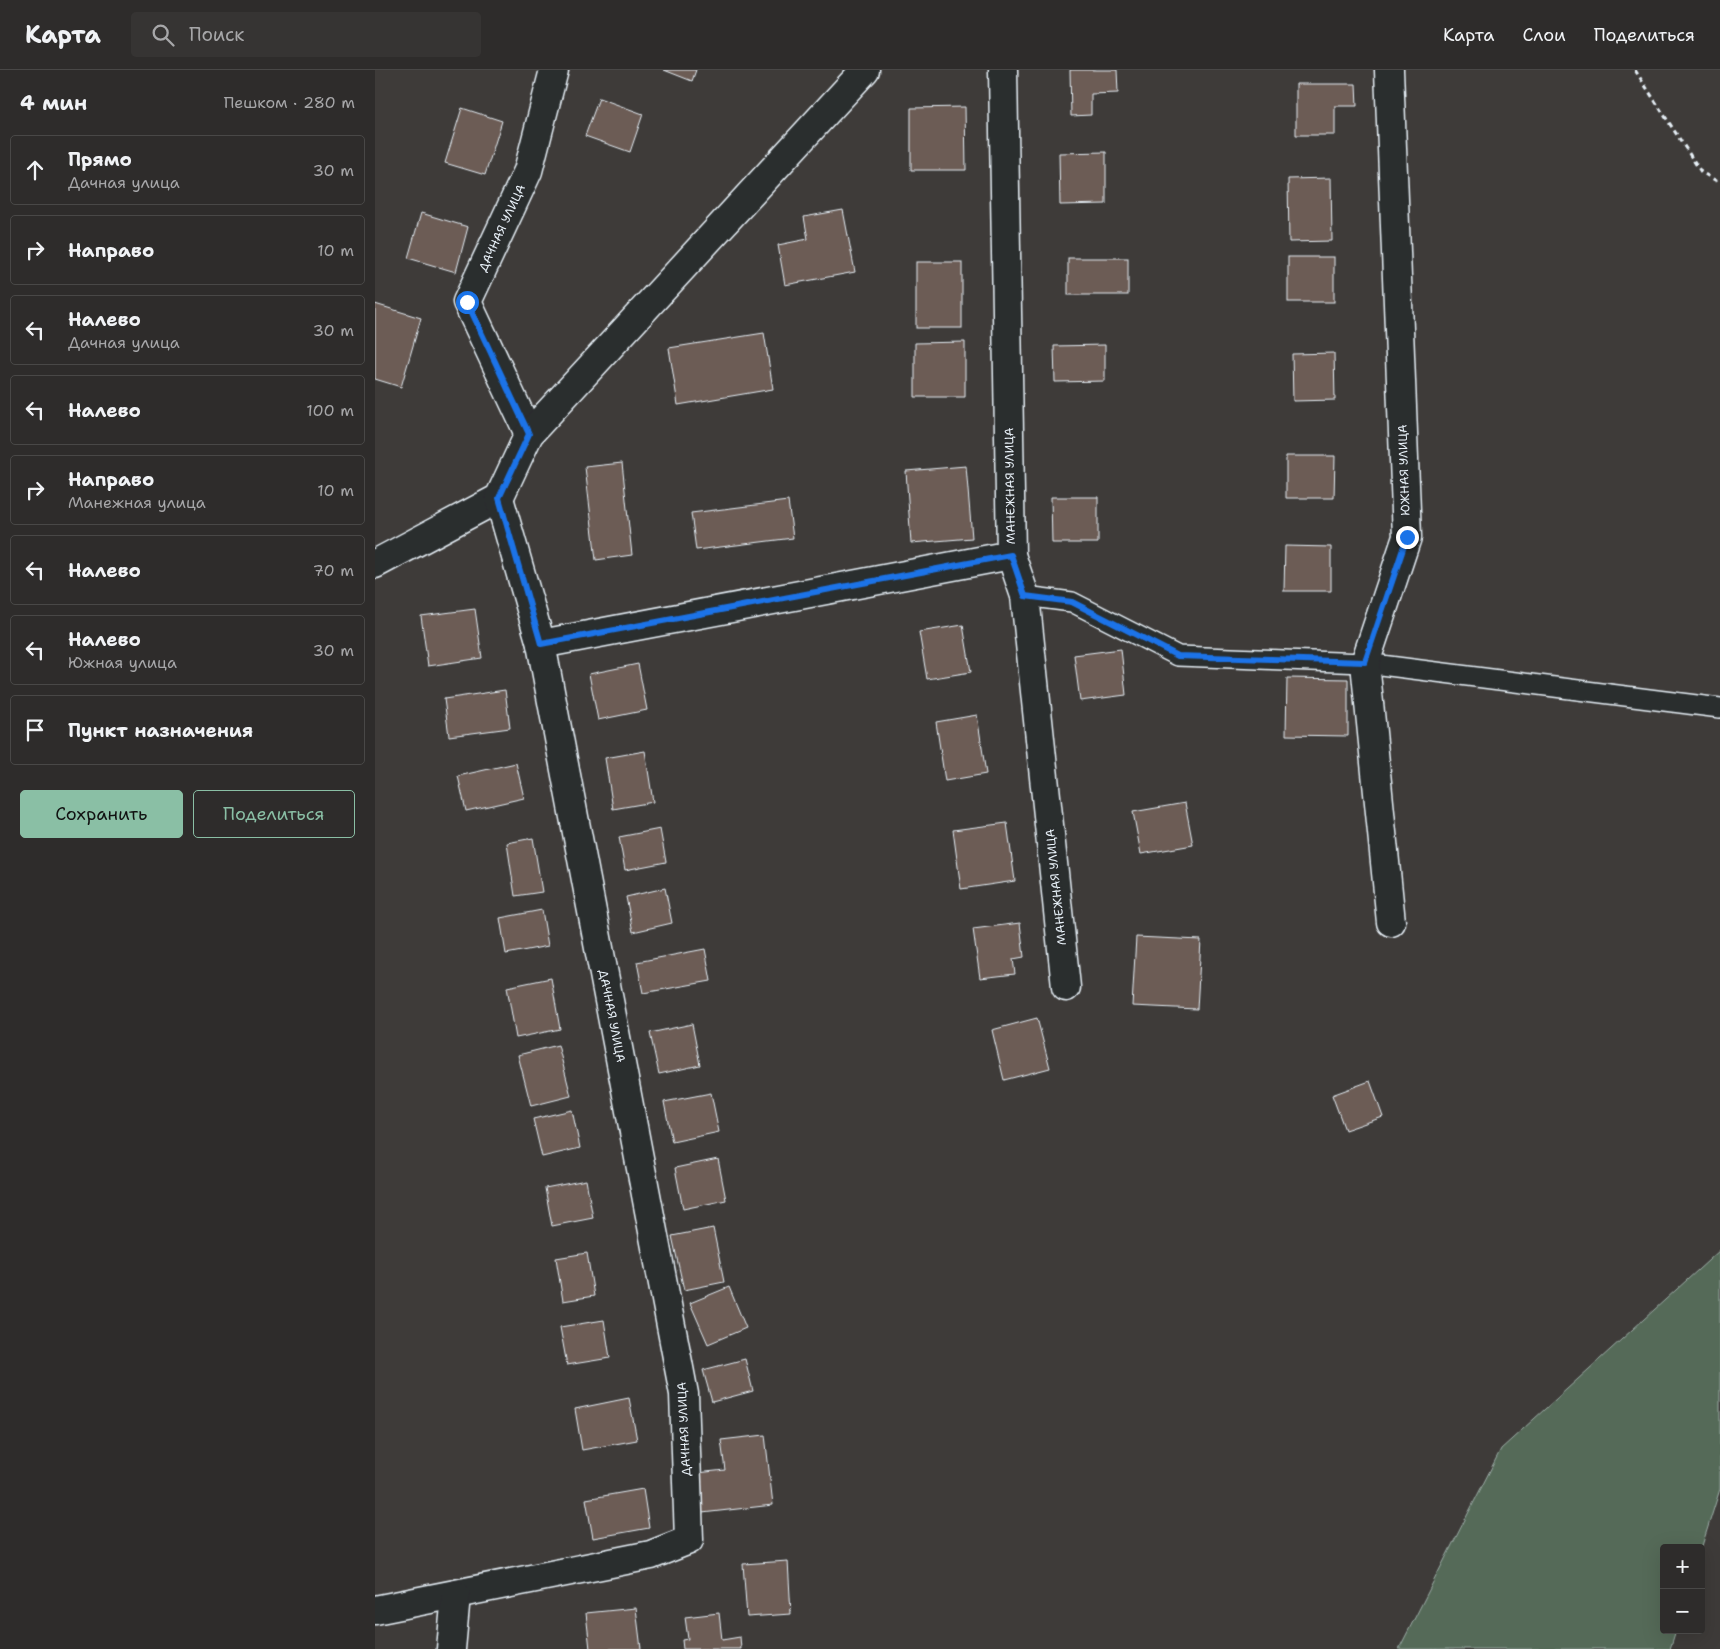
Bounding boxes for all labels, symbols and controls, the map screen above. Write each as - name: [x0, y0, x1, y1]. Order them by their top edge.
- search box: [131, 12, 481, 57]
- text: Карта: [25, 19, 101, 51]
- icon: search: [149, 21, 177, 49]
- text: Поиск: [189, 22, 244, 47]
- text: Карта: [1443, 23, 1494, 47]
- text: Слои: [1522, 23, 1566, 47]
- text: Поделиться: [1594, 23, 1695, 47]
- text: 4 мин: [20, 89, 87, 117]
- text: Пешком · 280 m: [224, 92, 355, 113]
- text: Прямо: [68, 147, 132, 172]
- icon: ahead: [21, 156, 49, 184]
- text: 30 m: [313, 160, 354, 181]
- text: Дачная улица: [68, 172, 180, 193]
- street label: ДАЧНАЯ УЛИЦА: [475, 182, 529, 274]
- icon: right: [21, 236, 49, 264]
- text: Направо: [68, 238, 154, 263]
- text: 10 m: [317, 240, 354, 261]
- route start: [456, 291, 479, 314]
- text: Налево: [68, 307, 141, 332]
- icon: left: [21, 316, 49, 344]
- text: 30 m: [313, 320, 354, 341]
- text: Дачная улица: [68, 332, 180, 353]
- icon: left: [21, 396, 49, 424]
- text: Налево: [68, 398, 141, 423]
- text: 100 m: [306, 400, 354, 421]
- street label: ЮЖНАЯ УЛИЦА: [1394, 424, 1414, 516]
- street label: МАНЕЖНАЯ УЛИЦА: [1001, 427, 1019, 545]
- text: Направо: [68, 467, 154, 492]
- icon: right: [21, 476, 49, 504]
- text: 10 m: [317, 480, 354, 501]
- text: Манежная улица: [68, 492, 206, 513]
- route end: [1396, 526, 1419, 549]
- icon: left: [21, 556, 49, 584]
- text: Налево: [68, 558, 141, 583]
- text: 70 m: [313, 560, 354, 581]
- text: Налево: [68, 627, 141, 652]
- icon: left: [21, 636, 49, 664]
- text: 30 m: [313, 640, 354, 661]
- text: Южная улица: [68, 652, 177, 673]
- icon: arrive: [21, 716, 49, 744]
- text: Пункт назначения: [68, 718, 253, 743]
- button: Сохранить: [20, 790, 183, 838]
- button: Поделиться: [193, 790, 355, 838]
- street label: МАНЕЖНАЯ УЛИЦА: [1042, 828, 1070, 946]
- street label: ДАЧНАЯ УЛИЦА: [595, 968, 629, 1064]
- street label: ДАЧНАЯ УЛИЦА: [674, 1381, 694, 1477]
- map controls: [1660, 1544, 1705, 1634]
- button: +: [1660, 1544, 1705, 1589]
- button: −: [1660, 1589, 1705, 1634]

